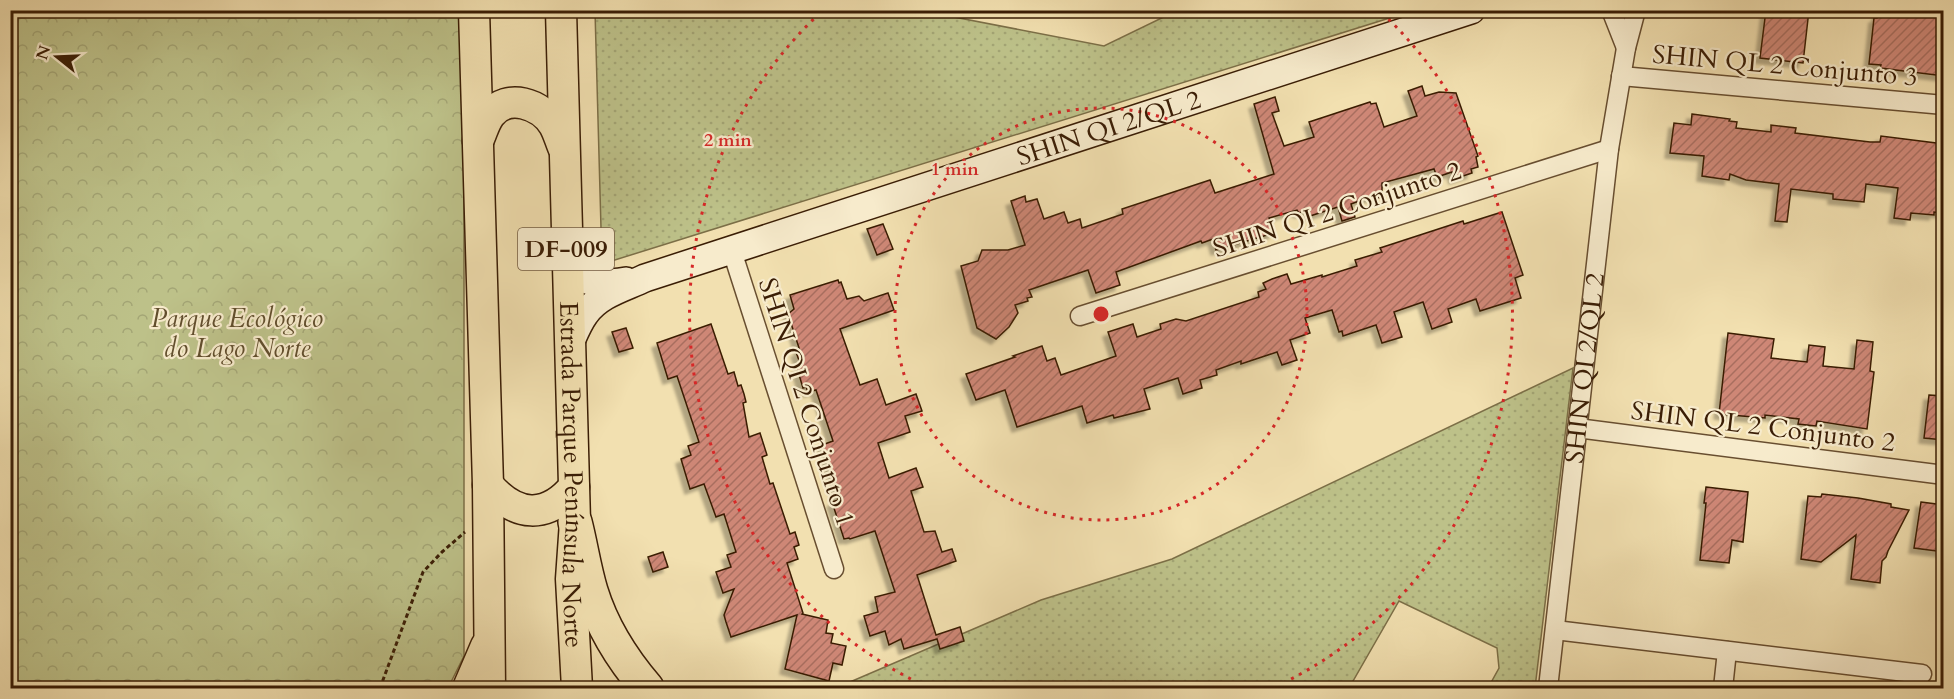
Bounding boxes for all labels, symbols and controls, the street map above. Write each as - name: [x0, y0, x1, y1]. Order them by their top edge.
- north arrow: [27, 27, 87, 87]
- street label: SHIN QL 2 Conjunto 3: [1651, 36, 1919, 95]
- text: N: [31, 43, 56, 63]
- street label: SHIN QI 2/QL 2: [1012, 82, 1205, 174]
- text: 2 min: [704, 128, 752, 153]
- street label: SHIN QI 2 Conjunto 2: [1209, 153, 1466, 266]
- text: 1 min: [931, 157, 979, 182]
- road number: DF-009: [518, 228, 614, 270]
- street label: SHIN QI 2/QL 2: [1557, 271, 1613, 465]
- street label: SHIN QI 2 Conjunto 1: [750, 274, 863, 531]
- park label: Parque Ecológico do Lago Norte: [151, 301, 323, 366]
- street label: Estrada Parque Península Norte: [551, 301, 592, 649]
- centre of rings: [1091, 304, 1111, 324]
- street label: SHIN QL 2 Conjunto 2: [1629, 393, 1897, 460]

